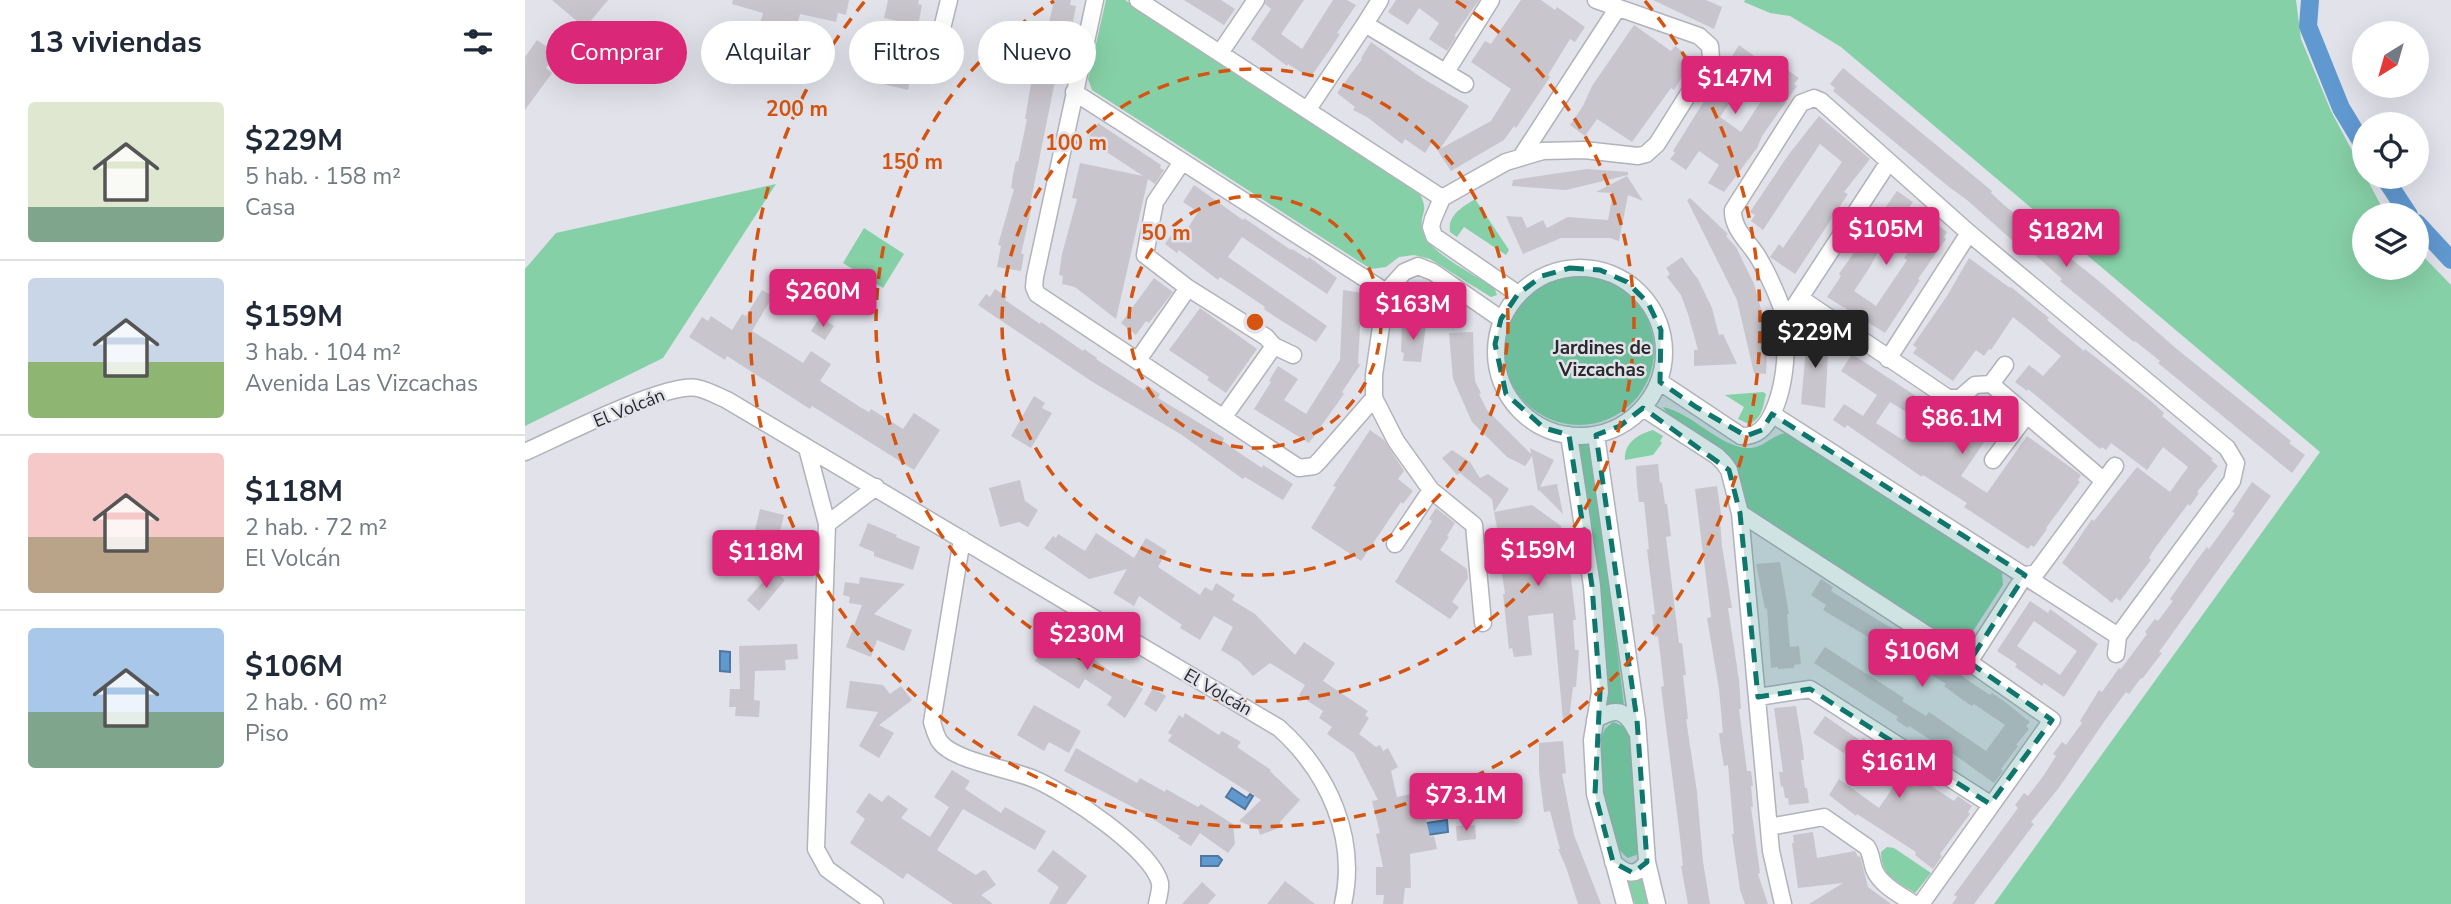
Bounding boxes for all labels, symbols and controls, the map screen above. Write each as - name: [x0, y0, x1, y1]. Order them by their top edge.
- chip: Comprar: [546, 21, 687, 84]
- chip: Alquilar: [701, 21, 835, 84]
- chip: Filtros: [849, 21, 964, 84]
- chip: Nuevo: [978, 21, 1096, 84]
- north arrow: [2352, 21, 2429, 98]
- map controls: [2352, 21, 2429, 280]
- text: 13 viviendas: [28, 22, 202, 63]
- icon: filters: [459, 23, 497, 61]
- pin: $147M: [1686, 57, 1784, 116]
- text: $147M: [1697, 63, 1773, 94]
- text: 200 m: [766, 95, 828, 123]
- button: locate: [2352, 112, 2429, 189]
- text: $229M: [245, 120, 343, 161]
- text: 100 m: [1045, 129, 1107, 157]
- icon: home: [84, 130, 168, 214]
- text: 150 m: [881, 148, 943, 176]
- text: 5 hab. · 158 m²: [245, 161, 401, 192]
- text: Casa: [245, 192, 296, 223]
- button: layers: [2352, 203, 2429, 280]
- pin: $105M: [1837, 208, 1935, 267]
- pin: $182M: [2017, 210, 2115, 269]
- text: $105M: [1848, 214, 1924, 245]
- text: $182M: [2028, 216, 2104, 247]
- text: 50 m: [1141, 219, 1191, 247]
- pin: $260M: [774, 270, 872, 329]
- text: $260M: [785, 276, 861, 307]
- pin: $163M: [1364, 282, 1462, 342]
- text: $163M: [1375, 289, 1451, 320]
- text: $159M: [245, 296, 343, 337]
- icon: home: [84, 306, 168, 390]
- centre of rings: [1243, 310, 1267, 334]
- pin: $229M: [1766, 310, 1864, 370]
- text: $229M: [1777, 317, 1853, 348]
- district label: Jardines de Vizcachas: [1552, 335, 1651, 383]
- text: 3 hab. · 104 m²: [245, 337, 401, 368]
- text: Avenida Las Vizcachas: [245, 368, 478, 399]
- street label: El Volcán: [590, 383, 668, 433]
- pin: $86.1M: [1905, 396, 2019, 456]
- text: $86.1M: [1922, 403, 2002, 434]
- text: $118M: [245, 471, 343, 512]
- icon: home: [84, 481, 168, 565]
- text: 2 hab. · 72 m²: [245, 512, 387, 543]
- pin: $159M: [1489, 528, 1587, 588]
- pin: $118M: [717, 530, 815, 590]
- text: $159M: [1500, 535, 1576, 566]
- text: $118M: [728, 537, 804, 568]
- text: El Volcán: [245, 543, 341, 574]
- pin: $230M: [1038, 612, 1136, 672]
- text: $230M: [1049, 619, 1125, 650]
- pin: $106M: [1873, 630, 1971, 689]
- text: $106M: [1884, 636, 1960, 667]
- text: $106M: [245, 646, 343, 687]
- icon: home: [84, 656, 168, 740]
- street label: El Volcán: [1179, 663, 1257, 721]
- text: 2 hab. · 60 m²: [245, 687, 387, 718]
- text: Piso: [245, 718, 289, 749]
- pin: $161M: [1850, 740, 1948, 800]
- text: $161M: [1861, 747, 1937, 778]
- pin: $73.1M: [1409, 774, 1523, 833]
- text: $73.1M: [1426, 780, 1506, 811]

